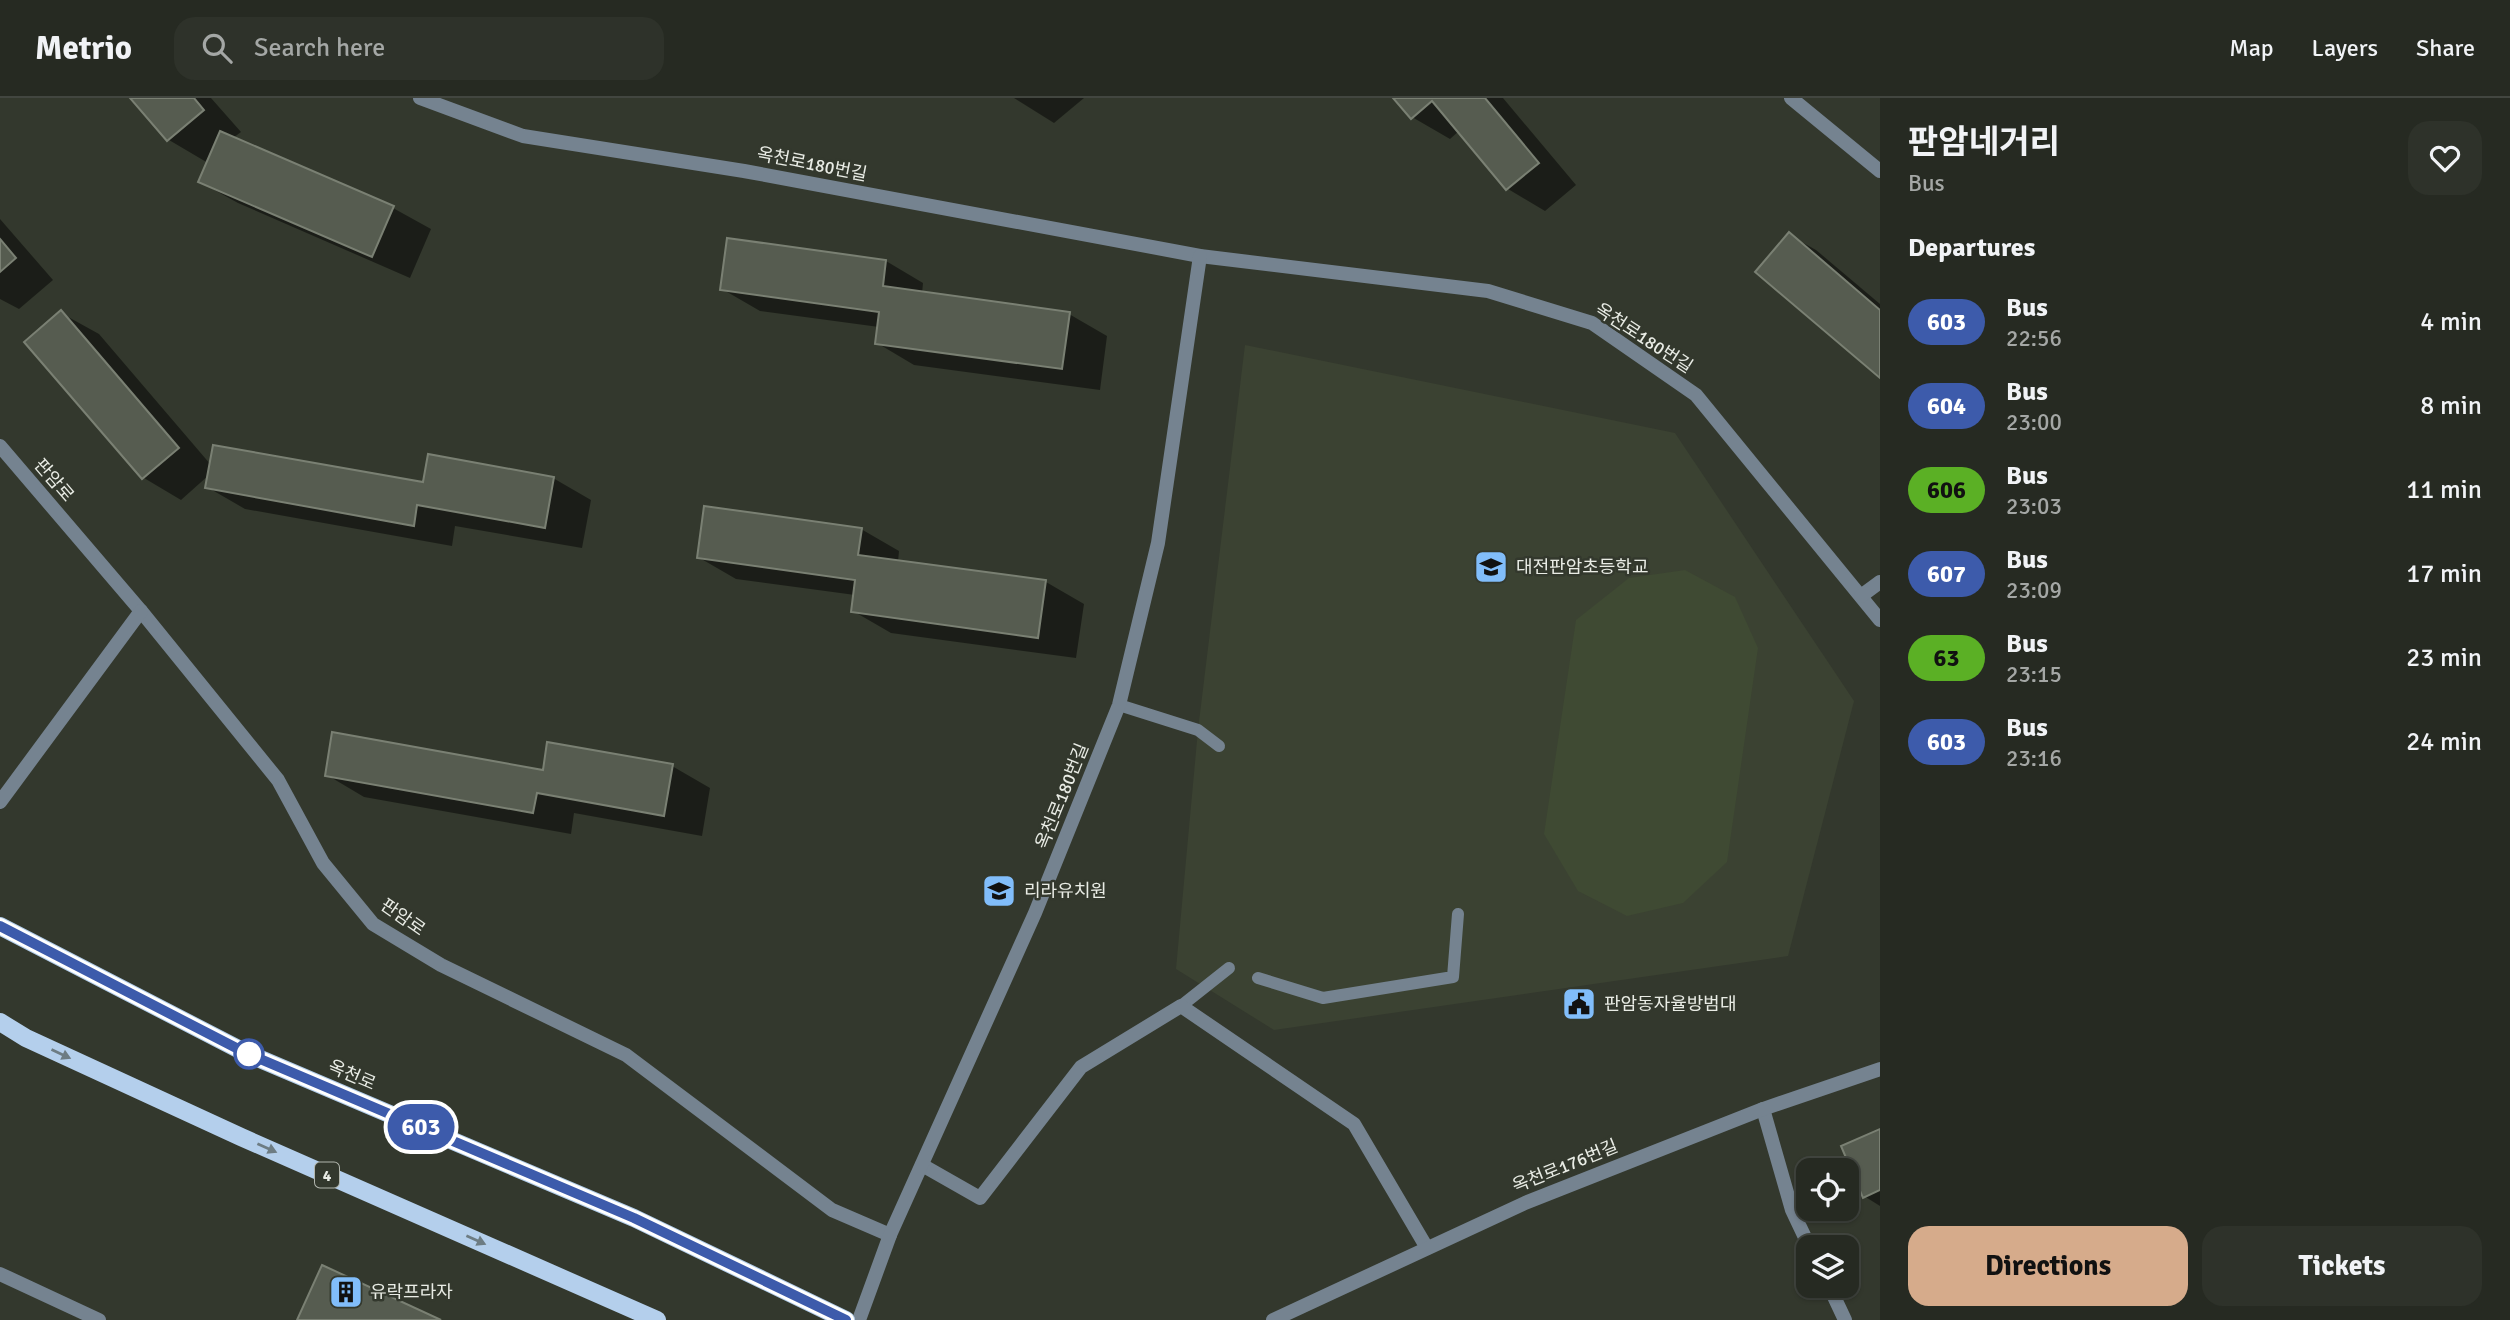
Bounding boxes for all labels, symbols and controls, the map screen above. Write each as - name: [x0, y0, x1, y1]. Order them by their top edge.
- search box: [174, 17, 664, 80]
- text: Metrio: [35, 28, 132, 69]
- icon: search: [198, 29, 236, 67]
- text: Search here: [254, 32, 385, 64]
- text: Map: [2229, 33, 2274, 63]
- text: Layers: [2312, 33, 2378, 63]
- text: Share: [2416, 33, 2475, 63]
- button: heart: [2408, 121, 2482, 195]
- text: 판암네거리: [1908, 122, 2060, 163]
- street label: 옥천로180번길: [755, 143, 869, 185]
- text: Bus: [1908, 169, 1945, 198]
- text: Departures: [1908, 232, 2035, 264]
- text: Bus: [2006, 292, 2048, 324]
- street label: 옥천로180번길: [1591, 298, 1697, 378]
- text: 4 min: [2420, 306, 2482, 338]
- text: 603: [1927, 307, 1966, 337]
- text: 22:56: [2006, 324, 2062, 353]
- text: Bus: [2006, 376, 2048, 408]
- text: 8 min: [2420, 390, 2482, 422]
- text: 604: [1927, 391, 1966, 421]
- text: 23:00: [2006, 408, 2062, 437]
- street label: 판암로: [29, 454, 79, 506]
- text: Bus: [2006, 460, 2048, 492]
- text: 11 min: [2406, 474, 2482, 506]
- text: 606: [1927, 475, 1966, 505]
- text: 23:03: [2006, 492, 2062, 521]
- text: Bus: [2006, 544, 2048, 576]
- school or university icon: 대전판암초등학교: [1472, 548, 1510, 586]
- place label: 대전판암초등학교: [1516, 556, 1648, 578]
- text: 17 min: [2406, 558, 2482, 590]
- text: 607: [1927, 559, 1966, 589]
- text: 23:09: [2006, 576, 2062, 605]
- text: Bus: [2006, 628, 2048, 660]
- text: 23 min: [2406, 642, 2482, 674]
- text: 63: [1934, 643, 1959, 673]
- text: 23:15: [2006, 660, 2062, 689]
- text: Bus: [2006, 712, 2048, 744]
- text: 24 min: [2406, 726, 2482, 758]
- text: 603: [1927, 727, 1966, 757]
- street label: 옥천로180번길: [1031, 740, 1093, 852]
- text: 23:16: [2006, 744, 2062, 773]
- school or university icon: 리라유치원: [980, 872, 1018, 910]
- place label: 리라유치원: [1024, 880, 1107, 902]
- street label: 판암로: [376, 894, 430, 940]
- public building icon: 판암동자율방범대: [1560, 985, 1598, 1023]
- place label: 판암동자율방범대: [1604, 993, 1736, 1015]
- unlabelled marker: [234, 1039, 264, 1069]
- one-way arrow: [50, 1049, 71, 1060]
- street label: 옥천로: [325, 1055, 379, 1095]
- line badge: 603: [381, 1104, 461, 1150]
- text: 603: [402, 1112, 440, 1142]
- street label: 옥천로176번길: [1509, 1135, 1621, 1197]
- one-way arrow: [257, 1143, 278, 1154]
- map controls: [1796, 1158, 1859, 1298]
- button: locate: [1796, 1158, 1859, 1221]
- road number: 4: [315, 1162, 339, 1188]
- button: Directions: [1908, 1226, 2188, 1306]
- button: Tickets: [2202, 1226, 2482, 1306]
- one-way arrow: [465, 1235, 486, 1246]
- button: layers: [1796, 1235, 1859, 1298]
- building icon: 유락프라자: [327, 1273, 365, 1311]
- place label: 유락프라자: [370, 1281, 453, 1303]

